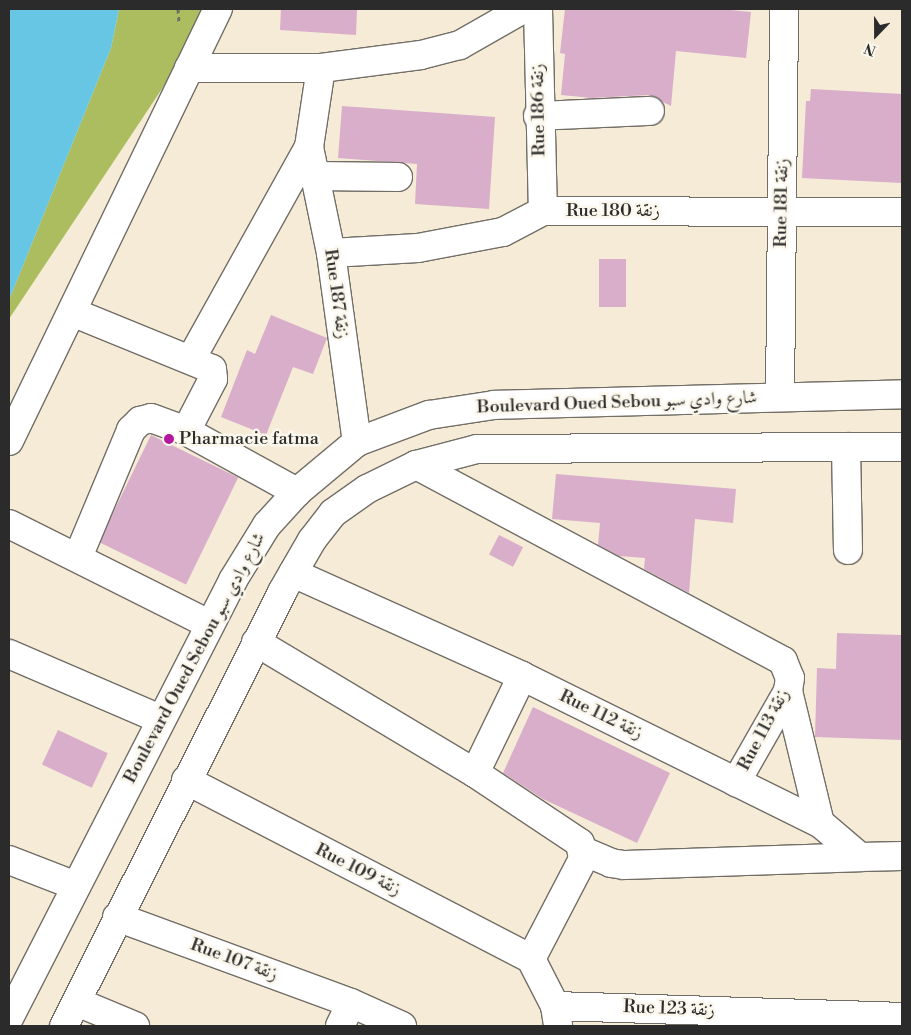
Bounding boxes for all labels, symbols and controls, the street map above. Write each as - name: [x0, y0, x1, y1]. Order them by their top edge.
- north arrow: [851, 10, 901, 60]
- text: N: [862, 38, 879, 59]
- street label: Rue 186 زنقة: [527, 63, 551, 157]
- street label: Rue 181 زنقة: [770, 158, 794, 248]
- street label: Rue 180 زنقة: [566, 200, 660, 222]
- street label: Rue 187 زنقة: [319, 248, 353, 340]
- street label: Boulevard Oued Sebou شارع وادي سبو: [476, 387, 758, 419]
- place label: Pharmacie fatma: [179, 428, 319, 450]
- marker: Pharmacie fatma: [163, 433, 175, 445]
- street label: Boulevard Oued Sebou شارع وادي سبو: [120, 529, 270, 787]
- street label: Rue 113 زنقة: [733, 685, 795, 775]
- street label: Rue 112 زنقة: [556, 686, 646, 744]
- street label: Rue 109 زنقة: [311, 839, 405, 901]
- street label: Rue 107 زنقة: [187, 934, 281, 986]
- street label: Rue 123 زنقة: [623, 997, 715, 1021]

